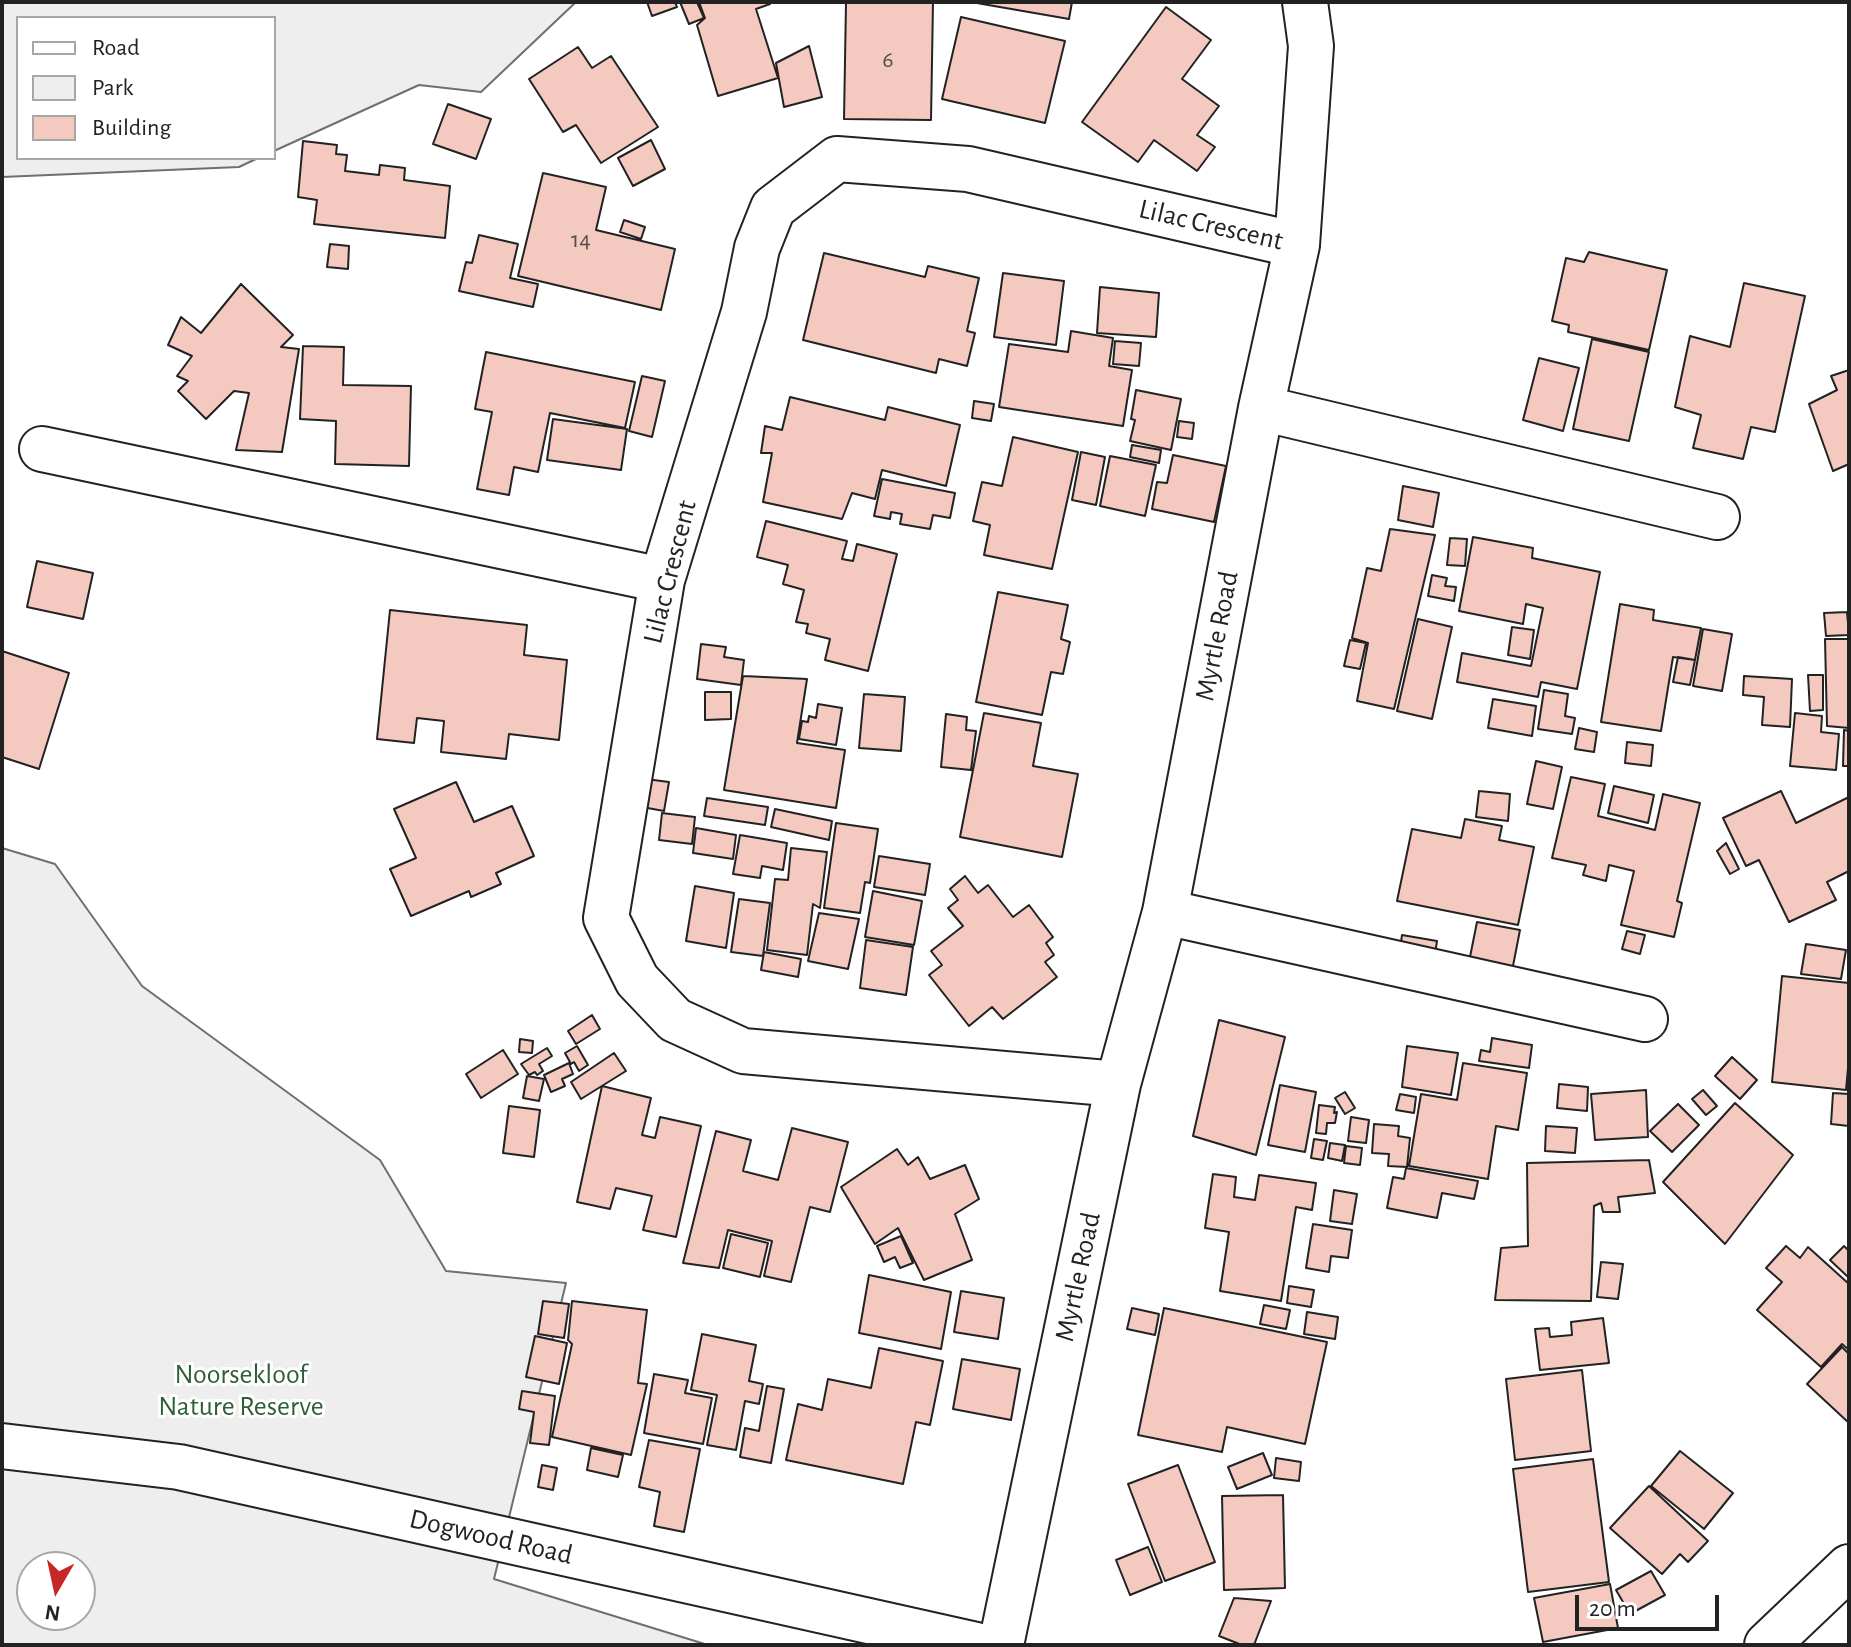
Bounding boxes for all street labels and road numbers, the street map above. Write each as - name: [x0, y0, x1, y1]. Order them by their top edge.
- street label: Lilac Crescent: [1136, 192, 1286, 258]
- street label: Lilac Crescent: [636, 497, 704, 647]
- street label: Myrtle Road: [1188, 568, 1246, 704]
- street label: Myrtle Road: [1048, 1209, 1108, 1345]
- street label: Dogwood Road: [406, 1502, 576, 1572]

